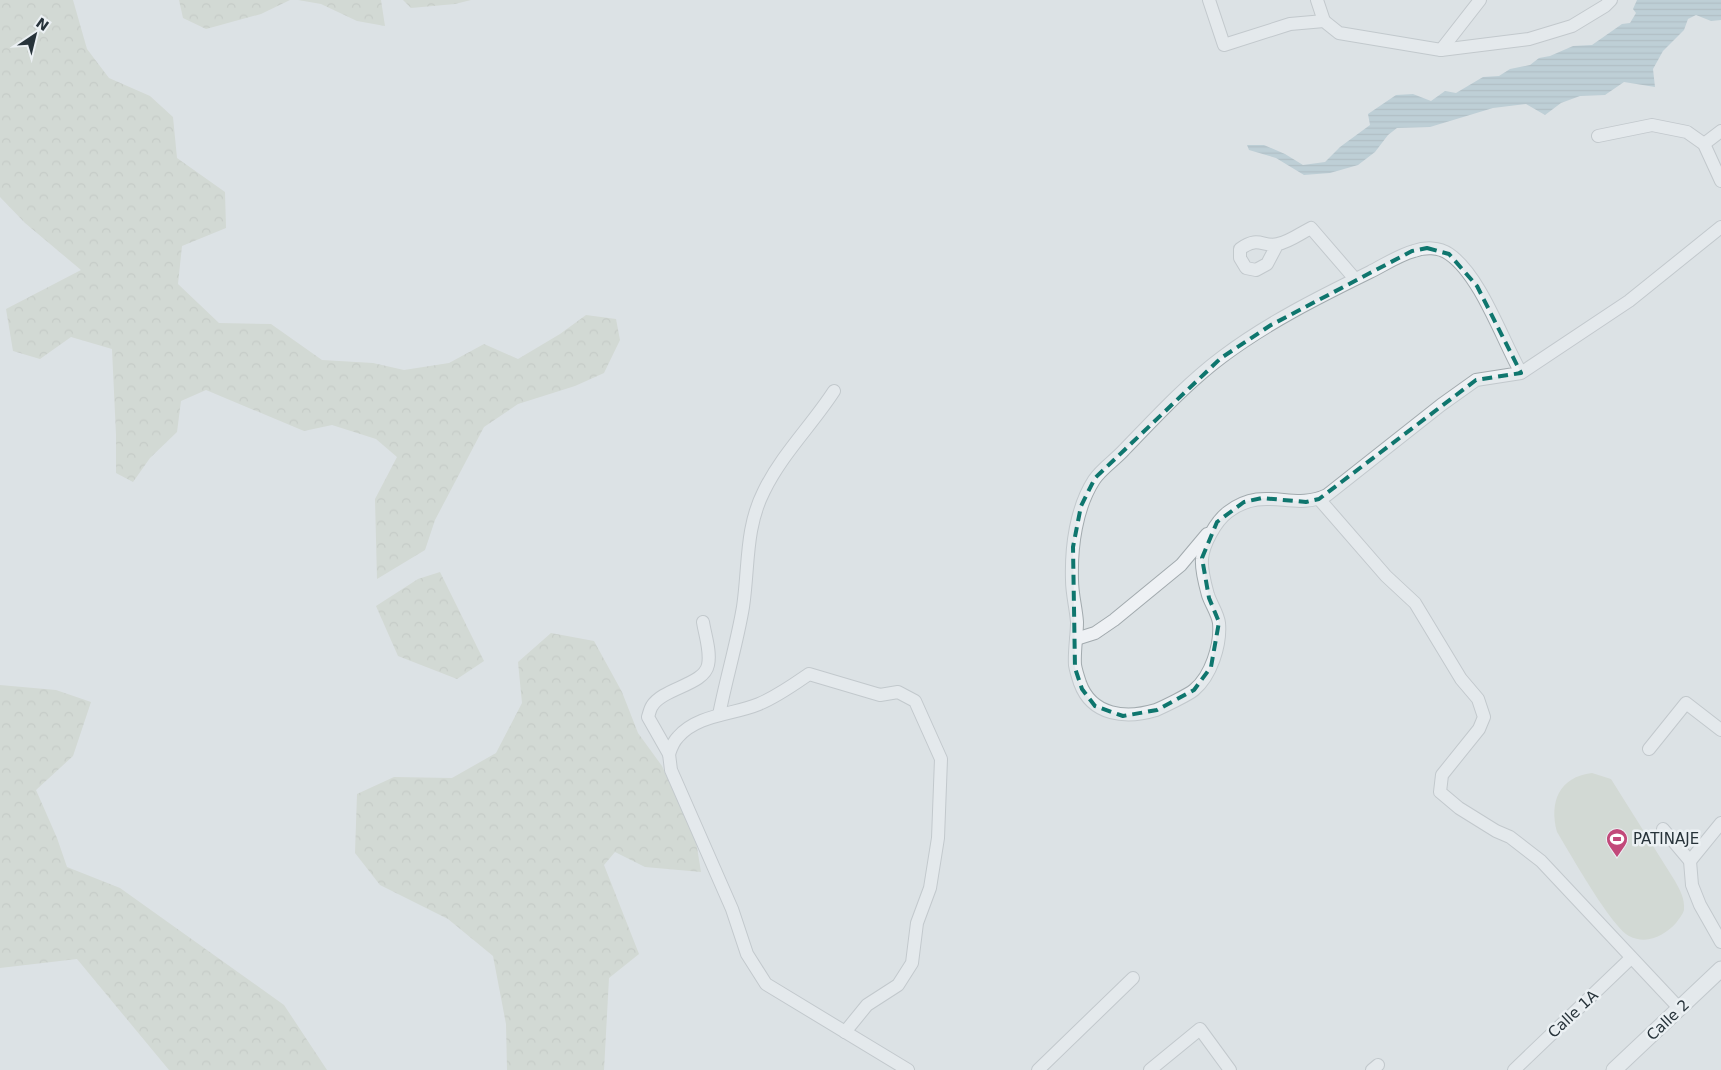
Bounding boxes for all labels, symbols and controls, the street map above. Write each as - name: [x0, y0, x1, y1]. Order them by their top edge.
- north arrow: [10, 10, 60, 60]
- text: N: [33, 14, 52, 34]
- sports icon: PATINAJE: [1605, 827, 1629, 858]
- place label: PATINAJE: [1633, 830, 1699, 848]
- street label: Calle 1A: [1544, 986, 1602, 1042]
- street label: Calle 2: [1643, 996, 1693, 1044]

